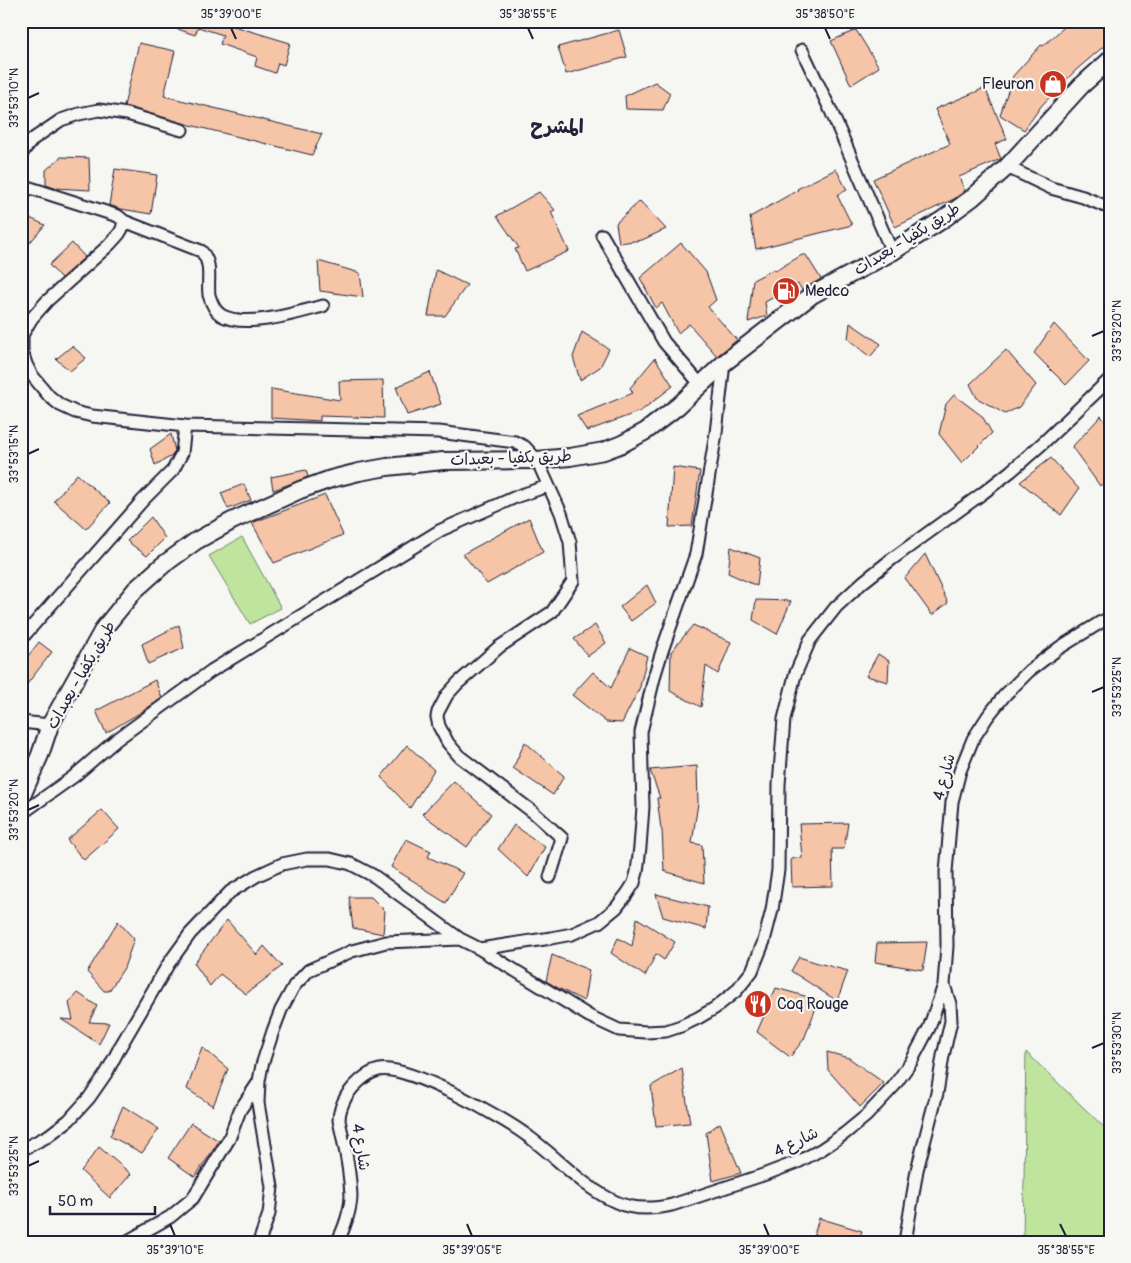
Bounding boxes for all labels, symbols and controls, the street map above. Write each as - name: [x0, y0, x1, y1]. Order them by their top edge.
- text: 35°39'00"E: [200, 7, 262, 22]
- text: 35°38'55"E: [499, 7, 557, 22]
- text: 35°38'50"E: [795, 7, 855, 22]
- text: 33°53'10"N: [7, 68, 22, 128]
- shop icon: Fleuron: [1038, 69, 1068, 99]
- place label: Fleuron: [982, 74, 1034, 94]
- district label: المشرح: [530, 115, 584, 139]
- street label: طريق بكفيا - بعبدات: [850, 198, 964, 280]
- fuel station icon: Medco: [771, 276, 801, 306]
- place label: Medco: [805, 281, 849, 301]
- text: 33°53'20"N: [1110, 300, 1125, 362]
- text: 33°53'15"N: [7, 425, 22, 483]
- street label: طريق بكفيا - بعبدات: [450, 446, 572, 470]
- street label: طريق بكفيا - بعبدات: [42, 617, 120, 733]
- text: 33°53'25"N: [1110, 657, 1125, 717]
- street label: شارع 4: [928, 752, 961, 803]
- text: 33°53'20"N: [7, 779, 22, 841]
- restaurant icon: Coq Rouge: [743, 989, 773, 1019]
- place label: Coq Rouge: [777, 994, 848, 1014]
- text: 33°53'30"N: [1110, 1012, 1125, 1074]
- street label: شارع 4: [346, 1122, 375, 1172]
- street label: شارع 4: [770, 1123, 822, 1162]
- text: 33°53'25"N: [7, 1136, 22, 1196]
- scale bar: [50, 1183, 155, 1215]
- text: 50 m: [58, 1192, 93, 1211]
- text: 35°39'10"E: [146, 1243, 204, 1258]
- text: 35°39'05"E: [442, 1243, 502, 1258]
- text: 35°39'00"E: [738, 1243, 800, 1258]
- text: 35°38'55"E: [1037, 1243, 1095, 1258]

